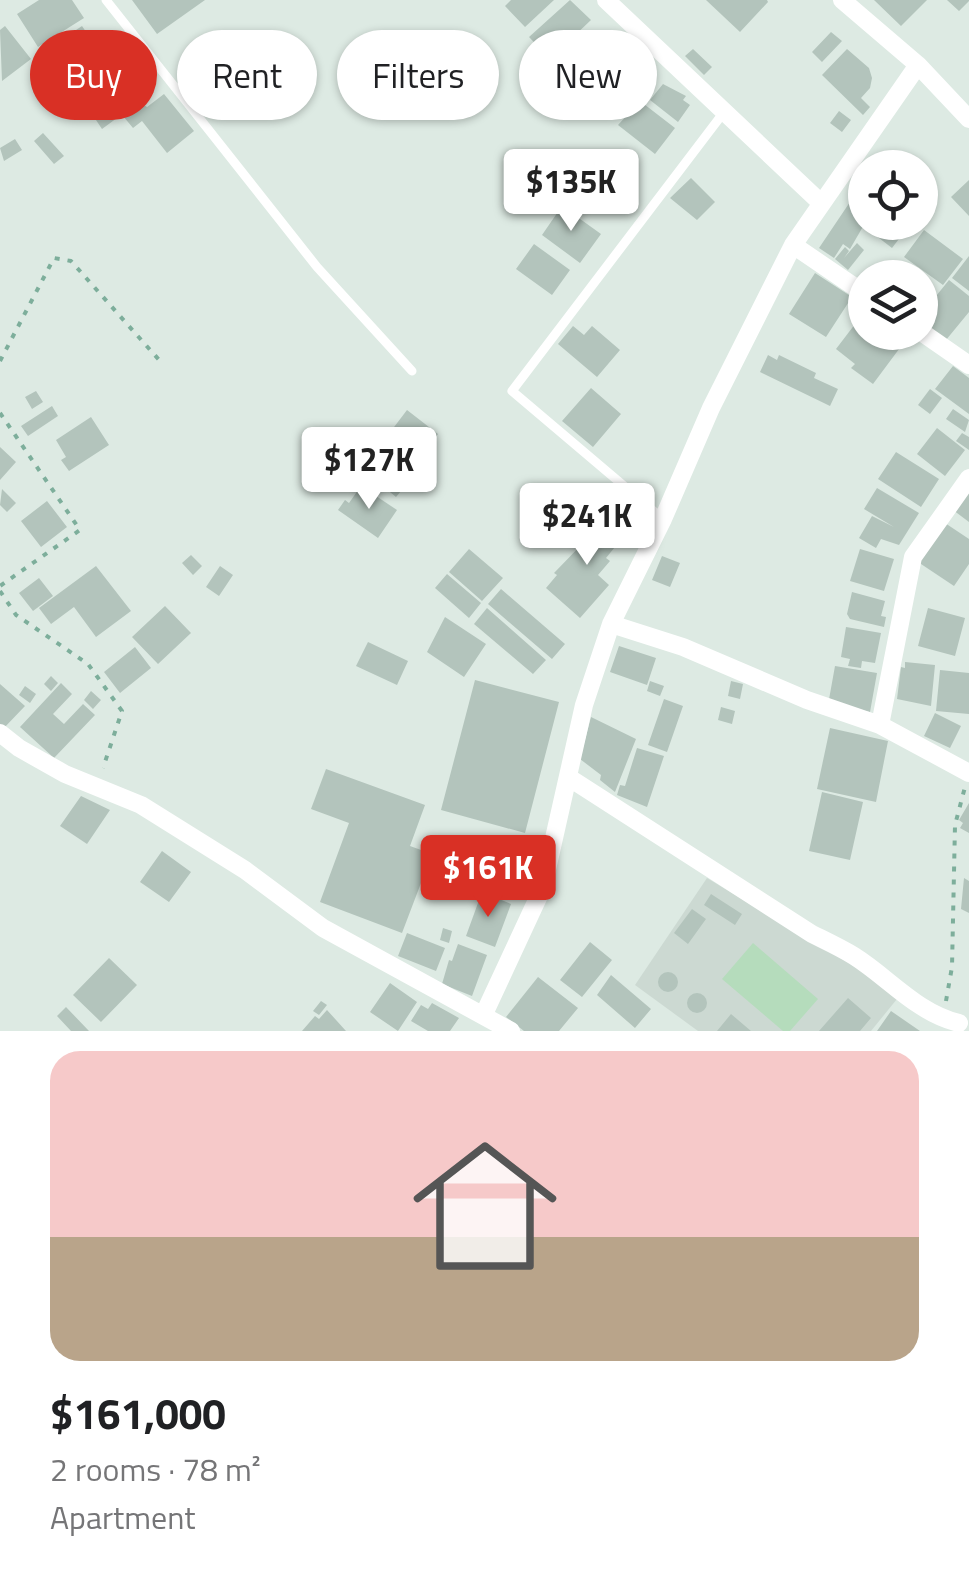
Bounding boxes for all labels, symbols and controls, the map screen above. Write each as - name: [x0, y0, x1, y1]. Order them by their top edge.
- chip: Buy: [30, 30, 157, 120]
- chip: Rent: [177, 30, 317, 120]
- chip: Filters: [337, 30, 499, 120]
- chip: New: [519, 30, 657, 120]
- pin: $135K: [501, 149, 641, 234]
- map controls: [848, 150, 938, 350]
- button: locate: [848, 150, 938, 240]
- text: $135K: [526, 157, 616, 205]
- button: layers: [848, 260, 938, 350]
- pin: $127K: [299, 427, 439, 512]
- text: $127K: [324, 435, 414, 483]
- pin: $241K: [517, 483, 657, 568]
- text: $241K: [542, 491, 632, 539]
- pin: $161K: [418, 835, 558, 920]
- text: $161K: [443, 843, 533, 891]
- icon: home: [395, 1116, 575, 1296]
- text: $161,000: [50, 1381, 226, 1445]
- text: 2 rooms · 78 m²: [50, 1445, 261, 1493]
- text: Apartment: [50, 1493, 196, 1541]

